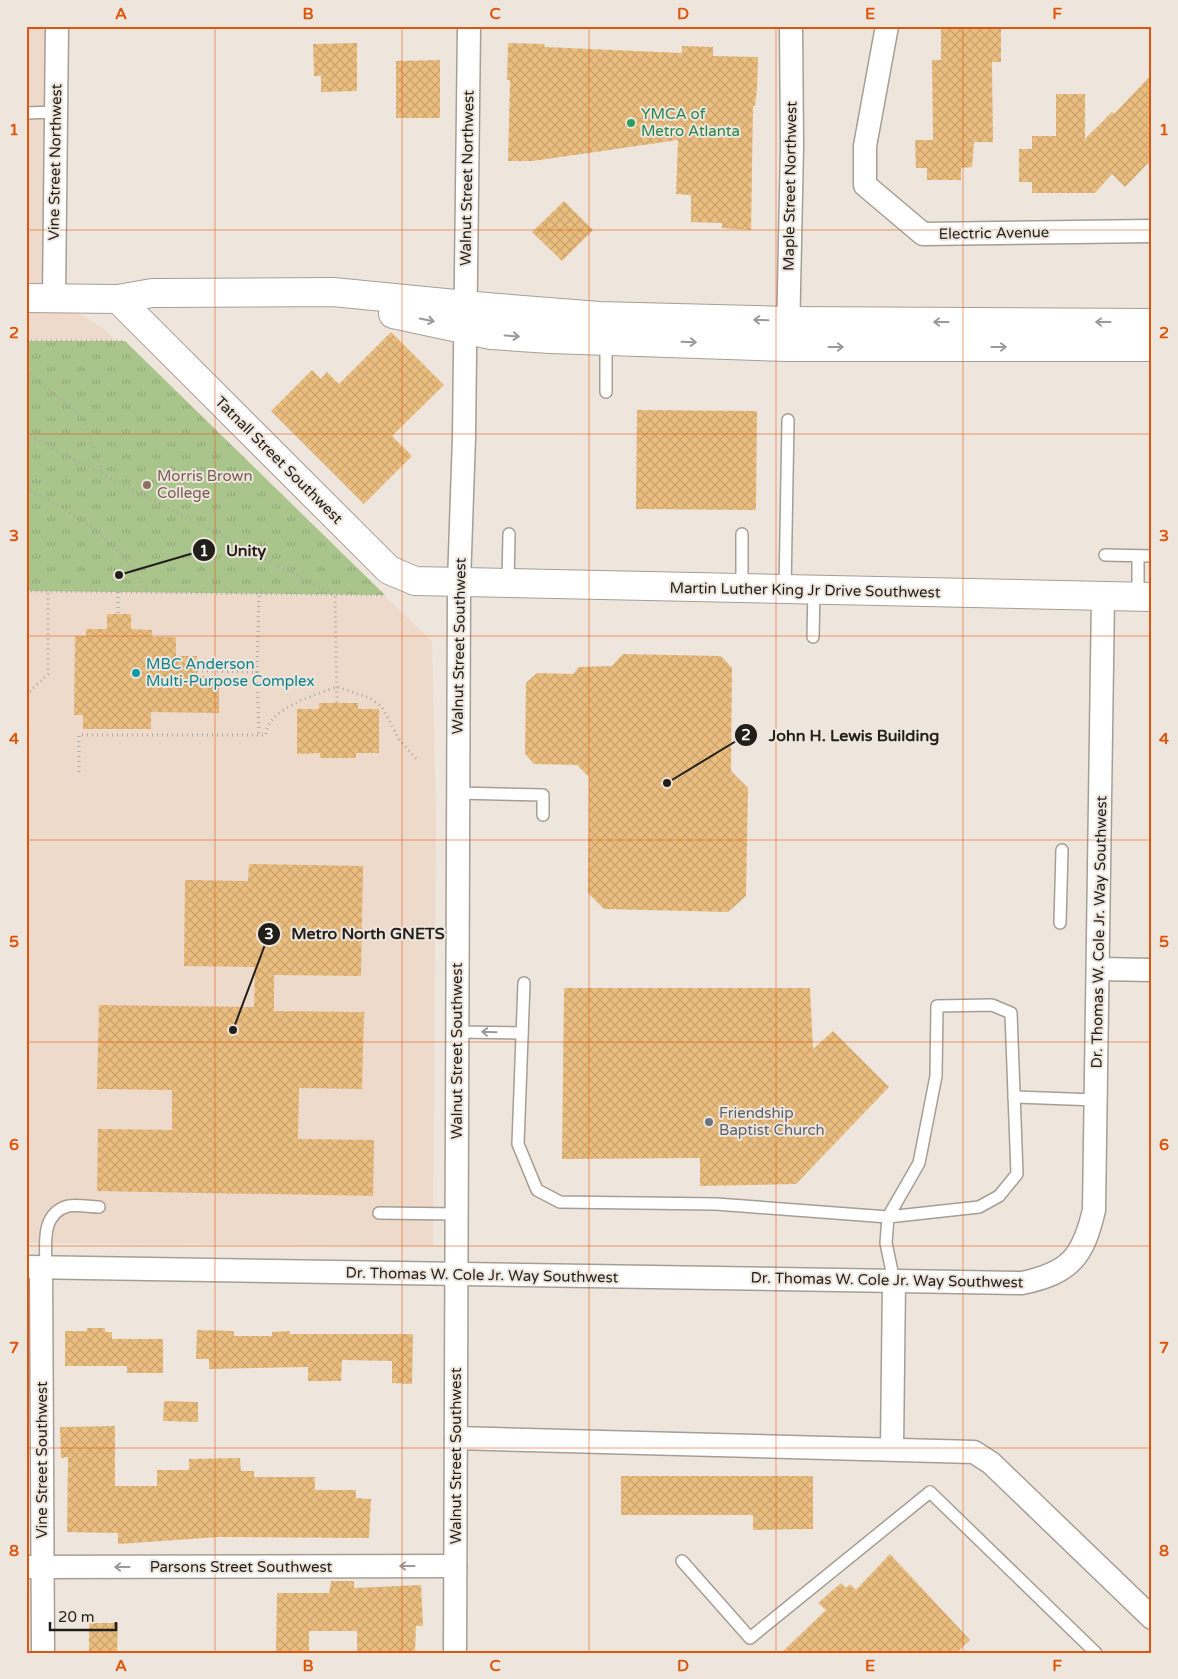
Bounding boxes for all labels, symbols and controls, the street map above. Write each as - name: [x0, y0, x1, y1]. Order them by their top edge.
- text: A: [115, 4, 127, 24]
- text: B: [302, 4, 314, 24]
- text: C: [489, 4, 501, 24]
- text: D: [677, 4, 689, 24]
- text: E: [865, 4, 875, 24]
- text: F: [1052, 4, 1062, 24]
- street label: Vine Street Northwest: [45, 83, 65, 241]
- street label: Walnut Street Northwest: [456, 90, 478, 266]
- street label: Maple Street Northwest: [780, 101, 800, 271]
- place label: YMCA of Metro Atlanta: [641, 105, 740, 140]
- marker: YMCA of Metro Atlanta: [625, 117, 637, 129]
- text: 1: [9, 120, 19, 140]
- text: 1: [1159, 120, 1169, 140]
- street label: Electric Avenue: [939, 223, 1049, 243]
- one-way arrow: [418, 316, 434, 326]
- one-way arrow: [753, 316, 769, 325]
- one-way arrow: [933, 317, 949, 327]
- one-way arrow: [1095, 317, 1112, 327]
- text: 2: [9, 323, 19, 343]
- text: 2: [1159, 323, 1169, 343]
- one-way arrow: [504, 332, 520, 341]
- one-way arrow: [680, 338, 696, 347]
- one-way arrow: [828, 342, 844, 352]
- one-way arrow: [990, 342, 1006, 352]
- street label: Tatnall Street Southwest: [211, 392, 347, 528]
- place label: Morris Brown College: [157, 467, 253, 502]
- marker: Morris Brown College: [141, 479, 153, 491]
- text: 3: [9, 526, 19, 546]
- text: 3: [1159, 526, 1169, 546]
- callout: Unity: [191, 535, 277, 566]
- text: Unity: [226, 541, 266, 561]
- text: 1: [199, 542, 209, 560]
- street label: Walnut Street Southwest: [448, 557, 470, 734]
- street label: Martin Luther King Jr Drive Southwest: [669, 579, 941, 601]
- place label: MBC Anderson Multi-Purpose Complex: [146, 655, 315, 690]
- marker: MBC Anderson Multi-Purpose Complex: [130, 667, 142, 679]
- callout: John H. Lewis Building: [733, 719, 949, 750]
- text: 2: [741, 726, 751, 744]
- text: John H. Lewis Building: [768, 726, 939, 746]
- text: 4: [9, 729, 19, 749]
- text: 4: [1159, 729, 1169, 749]
- street label: Dr. Thomas W. Cole Jr. Way Southwest: [1088, 795, 1110, 1069]
- callout: Metro North GNETS: [256, 918, 455, 949]
- text: Metro North GNETS: [291, 924, 445, 944]
- text: 3: [264, 925, 274, 943]
- text: 5: [9, 932, 19, 952]
- text: 5: [1159, 932, 1169, 952]
- street label: Walnut Street Southwest: [448, 962, 466, 1139]
- one-way arrow: [482, 1028, 498, 1037]
- place label: Friendship Baptist Church: [719, 1104, 825, 1139]
- marker: Friendship Baptist Church: [703, 1116, 715, 1128]
- text: 6: [9, 1135, 19, 1155]
- text: 6: [1159, 1135, 1169, 1155]
- street label: Dr. Thomas W. Cole Jr. Way Southwest: [345, 1264, 619, 1286]
- street label: Dr. Thomas W. Cole Jr. Way Southwest: [750, 1269, 1024, 1291]
- text: 7: [9, 1338, 19, 1358]
- text: 7: [1159, 1338, 1169, 1358]
- street label: Walnut Street Southwest: [447, 1367, 465, 1544]
- street label: Vine Street Southwest: [33, 1381, 51, 1539]
- text: 8: [9, 1541, 19, 1561]
- text: 8: [1159, 1541, 1169, 1561]
- street label: Parsons Street Southwest: [150, 1558, 333, 1576]
- one-way arrow: [399, 1561, 415, 1571]
- one-way arrow: [114, 1562, 130, 1572]
- scale bar: [50, 1599, 116, 1631]
- text: 20 m: [58, 1608, 95, 1626]
- text: A: [115, 1656, 127, 1676]
- text: B: [302, 1656, 314, 1676]
- text: C: [489, 1656, 501, 1676]
- text: D: [677, 1656, 689, 1676]
- text: E: [865, 1656, 875, 1676]
- text: F: [1052, 1656, 1062, 1676]

